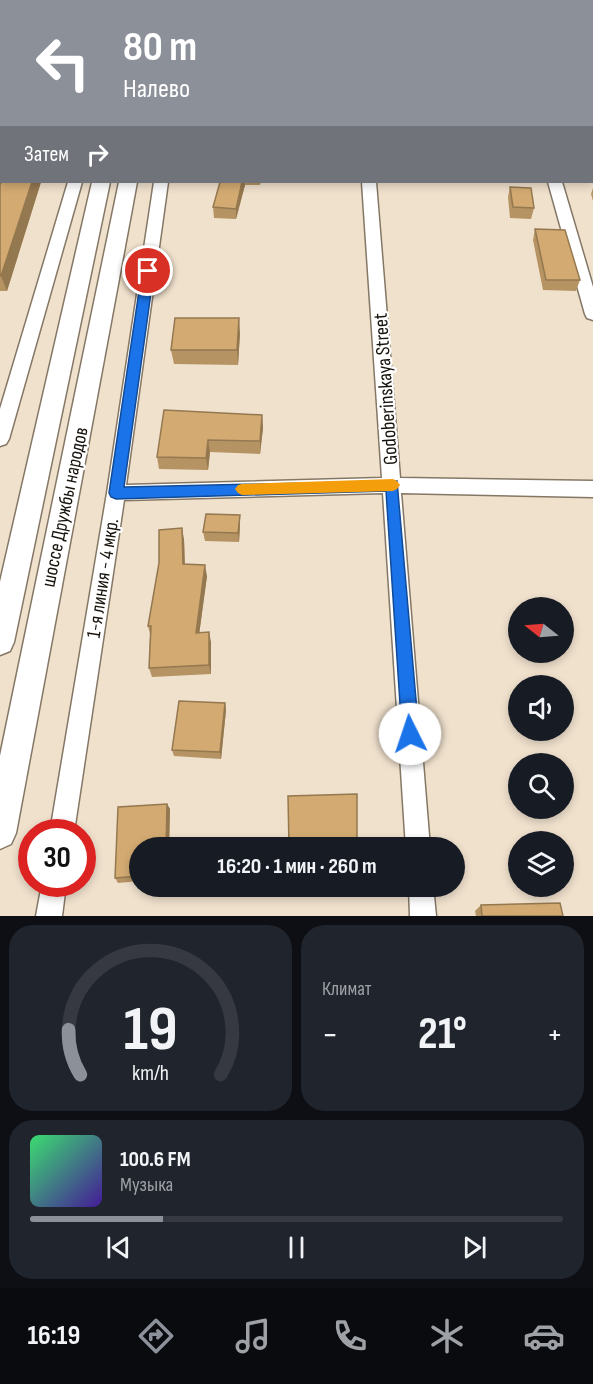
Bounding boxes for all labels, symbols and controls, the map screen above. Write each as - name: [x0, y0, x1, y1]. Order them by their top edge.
- text: 80 m: [123, 22, 197, 73]
- icon: left: [24, 24, 102, 102]
- text: Налево: [123, 73, 190, 105]
- icon: right: [81, 138, 114, 171]
- text: Затем: [24, 141, 69, 168]
- pin: [122, 245, 173, 296]
- icon: arrive: [131, 254, 164, 287]
- street label: Godoberinskaya Street: [369, 312, 403, 466]
- street label: шоссе Дружбы народов: [36, 425, 94, 589]
- street label: 1-я линия - 4 мкр.: [82, 517, 124, 640]
- north arrow: [508, 597, 574, 663]
- map controls: [508, 597, 574, 897]
- button: sound: [508, 675, 574, 741]
- position arrow: [378, 702, 442, 766]
- button: search: [508, 753, 574, 819]
- speed limit sign: 30: [18, 819, 96, 897]
- button: layers: [508, 831, 574, 897]
- text: 16:20 · 1 мин · 260 m: [217, 853, 377, 880]
- text: Климат: [322, 977, 372, 1001]
- text: 19: [123, 993, 178, 1068]
- text: 21°: [418, 1007, 467, 1062]
- text: −: [322, 1015, 338, 1055]
- text: +: [547, 1015, 563, 1055]
- text: km/h: [132, 1061, 169, 1086]
- text: 100.6 FM: [120, 1146, 191, 1173]
- text: Музыка: [120, 1173, 173, 1197]
- icon: previous: [102, 1231, 135, 1264]
- icon: pause: [280, 1231, 313, 1264]
- icon: next: [458, 1231, 491, 1264]
- icon: directions: [135, 1315, 177, 1357]
- icon: music: [232, 1315, 274, 1357]
- icon: phone: [329, 1315, 371, 1357]
- icon: climate: [426, 1315, 468, 1357]
- icon: car: [523, 1315, 565, 1357]
- text: 16:19: [28, 1320, 80, 1352]

